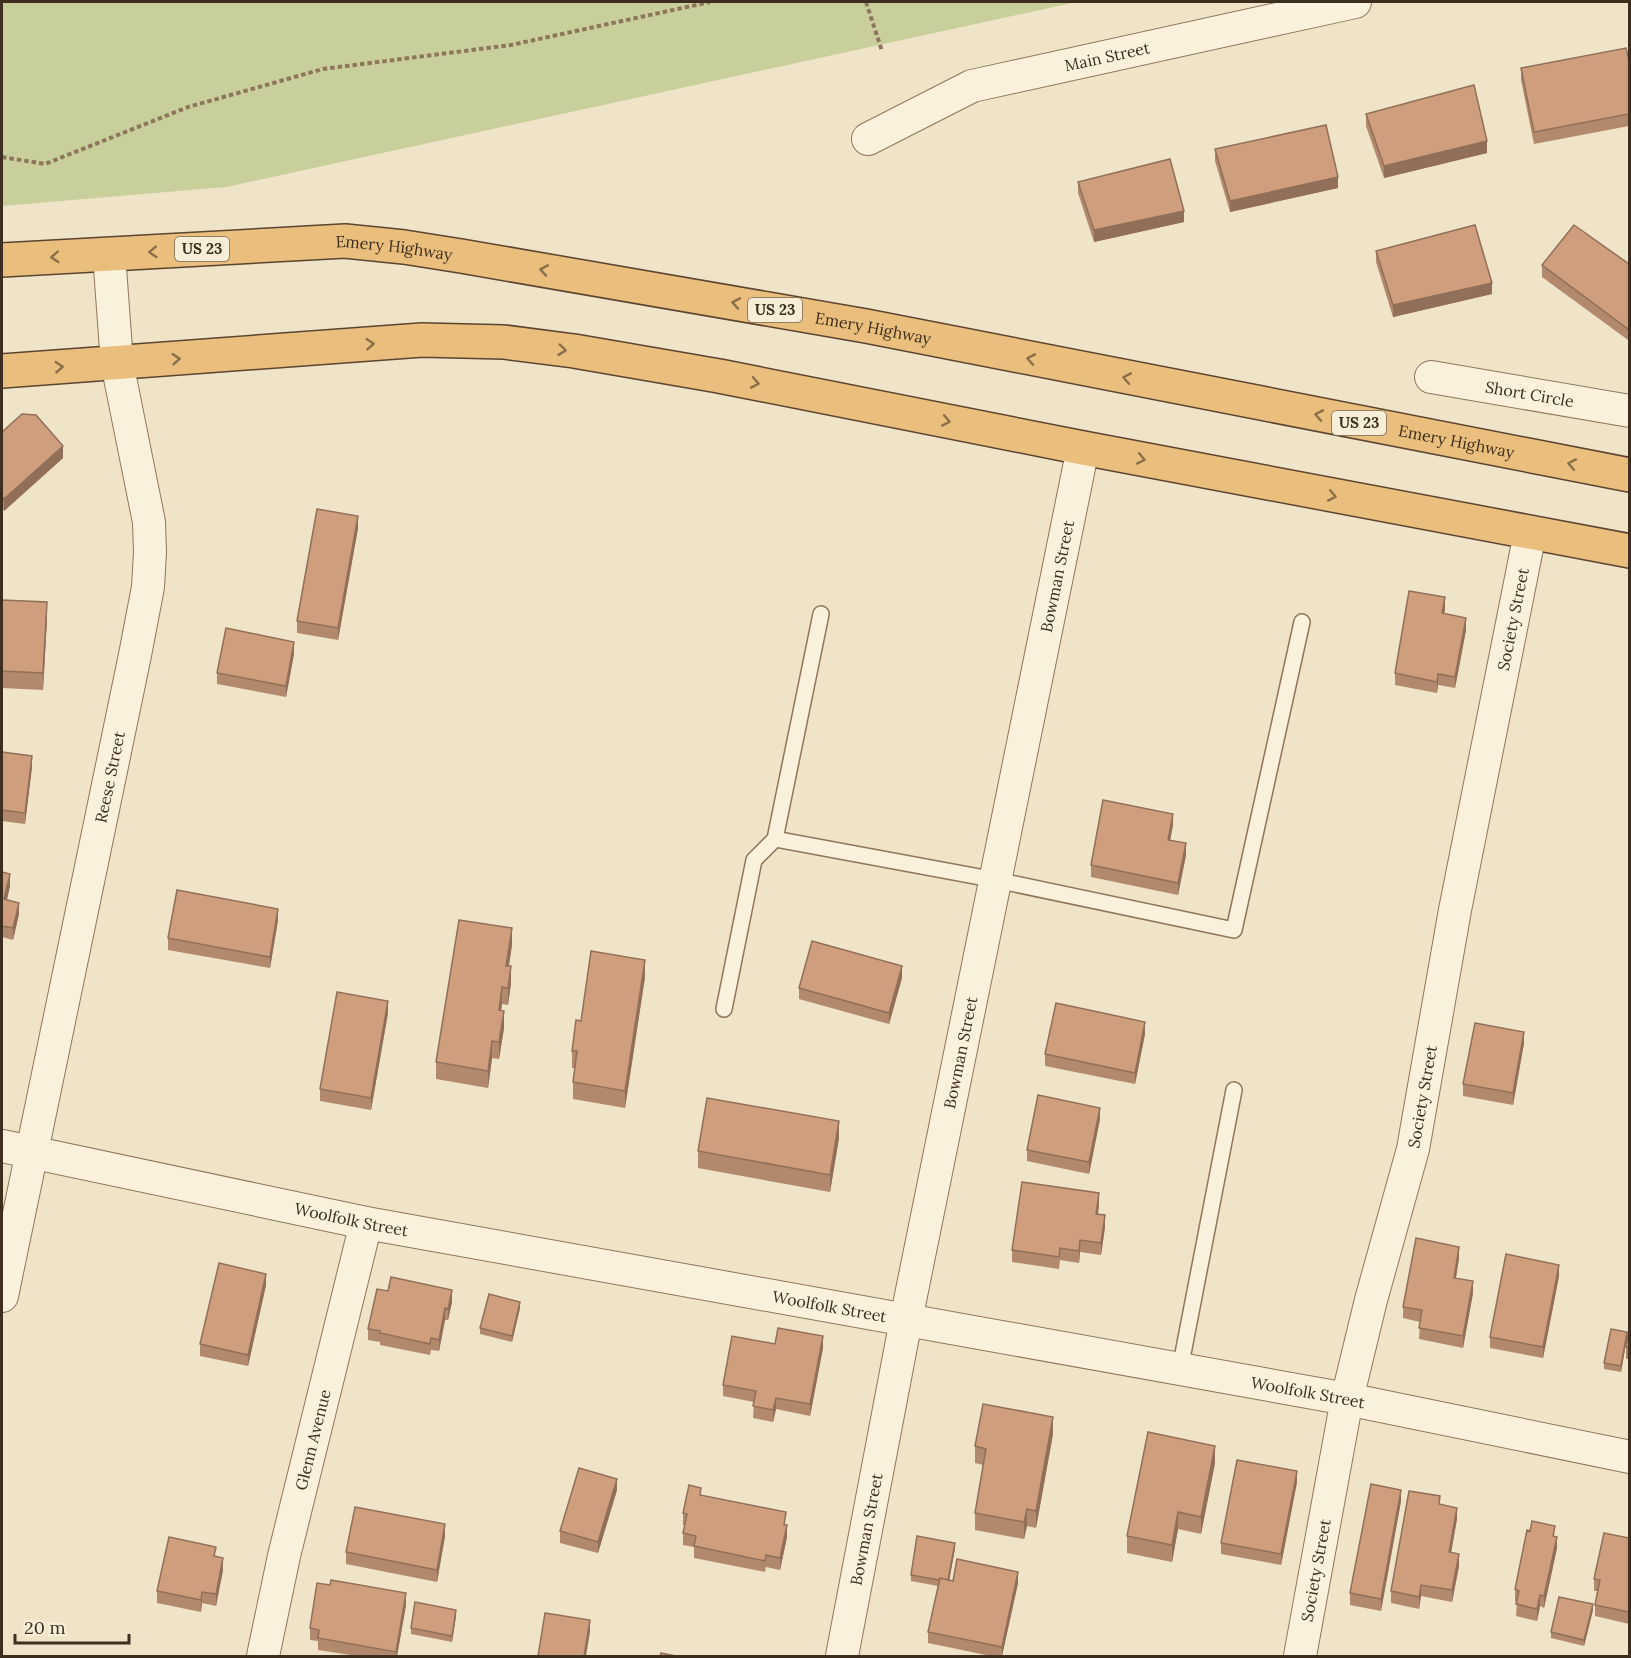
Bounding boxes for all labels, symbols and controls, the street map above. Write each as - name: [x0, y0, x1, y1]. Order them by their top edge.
- street label: Main Street: [1063, 37, 1152, 75]
- street label: Emery Highway: [335, 231, 455, 265]
- road number: US 23: [175, 237, 229, 261]
- one-way arrow: [148, 245, 157, 258]
- one-way arrow: [51, 250, 60, 263]
- one-way arrow: [540, 264, 550, 277]
- one-way arrow: [732, 298, 741, 310]
- road number: US 23: [748, 298, 802, 322]
- street label: Emery Highway: [814, 307, 934, 349]
- one-way arrow: [366, 337, 375, 350]
- one-way arrow: [558, 343, 567, 355]
- one-way arrow: [171, 352, 180, 365]
- one-way arrow: [1026, 353, 1036, 366]
- one-way arrow: [55, 361, 64, 374]
- one-way arrow: [1123, 372, 1133, 385]
- one-way arrow: [749, 376, 759, 389]
- street label: Short Circle: [1484, 376, 1576, 411]
- one-way arrow: [1314, 409, 1324, 422]
- road number: US 23: [1332, 411, 1386, 435]
- one-way arrow: [941, 414, 951, 427]
- street label: Emery Highway: [1397, 420, 1517, 462]
- one-way arrow: [1135, 452, 1145, 465]
- one-way arrow: [1567, 458, 1577, 471]
- one-way arrow: [1327, 489, 1337, 502]
- street label: Bowman Street: [1036, 518, 1078, 634]
- street label: Society Street: [1493, 565, 1533, 672]
- street label: Reese Street: [90, 729, 129, 825]
- street label: Bowman Street: [939, 994, 982, 1110]
- street label: Society Street: [1403, 1043, 1441, 1150]
- street label: Woolfolk Street: [293, 1198, 411, 1241]
- street label: Woolfolk Street: [771, 1286, 889, 1326]
- street label: Woolfolk Street: [1249, 1372, 1368, 1413]
- street label: Glenn Avenue: [291, 1387, 335, 1492]
- street label: Bowman Street: [846, 1471, 887, 1587]
- street label: Society Street: [1296, 1517, 1335, 1624]
- scale bar: [15, 1607, 129, 1645]
- text: 20 m: [24, 1616, 66, 1639]

